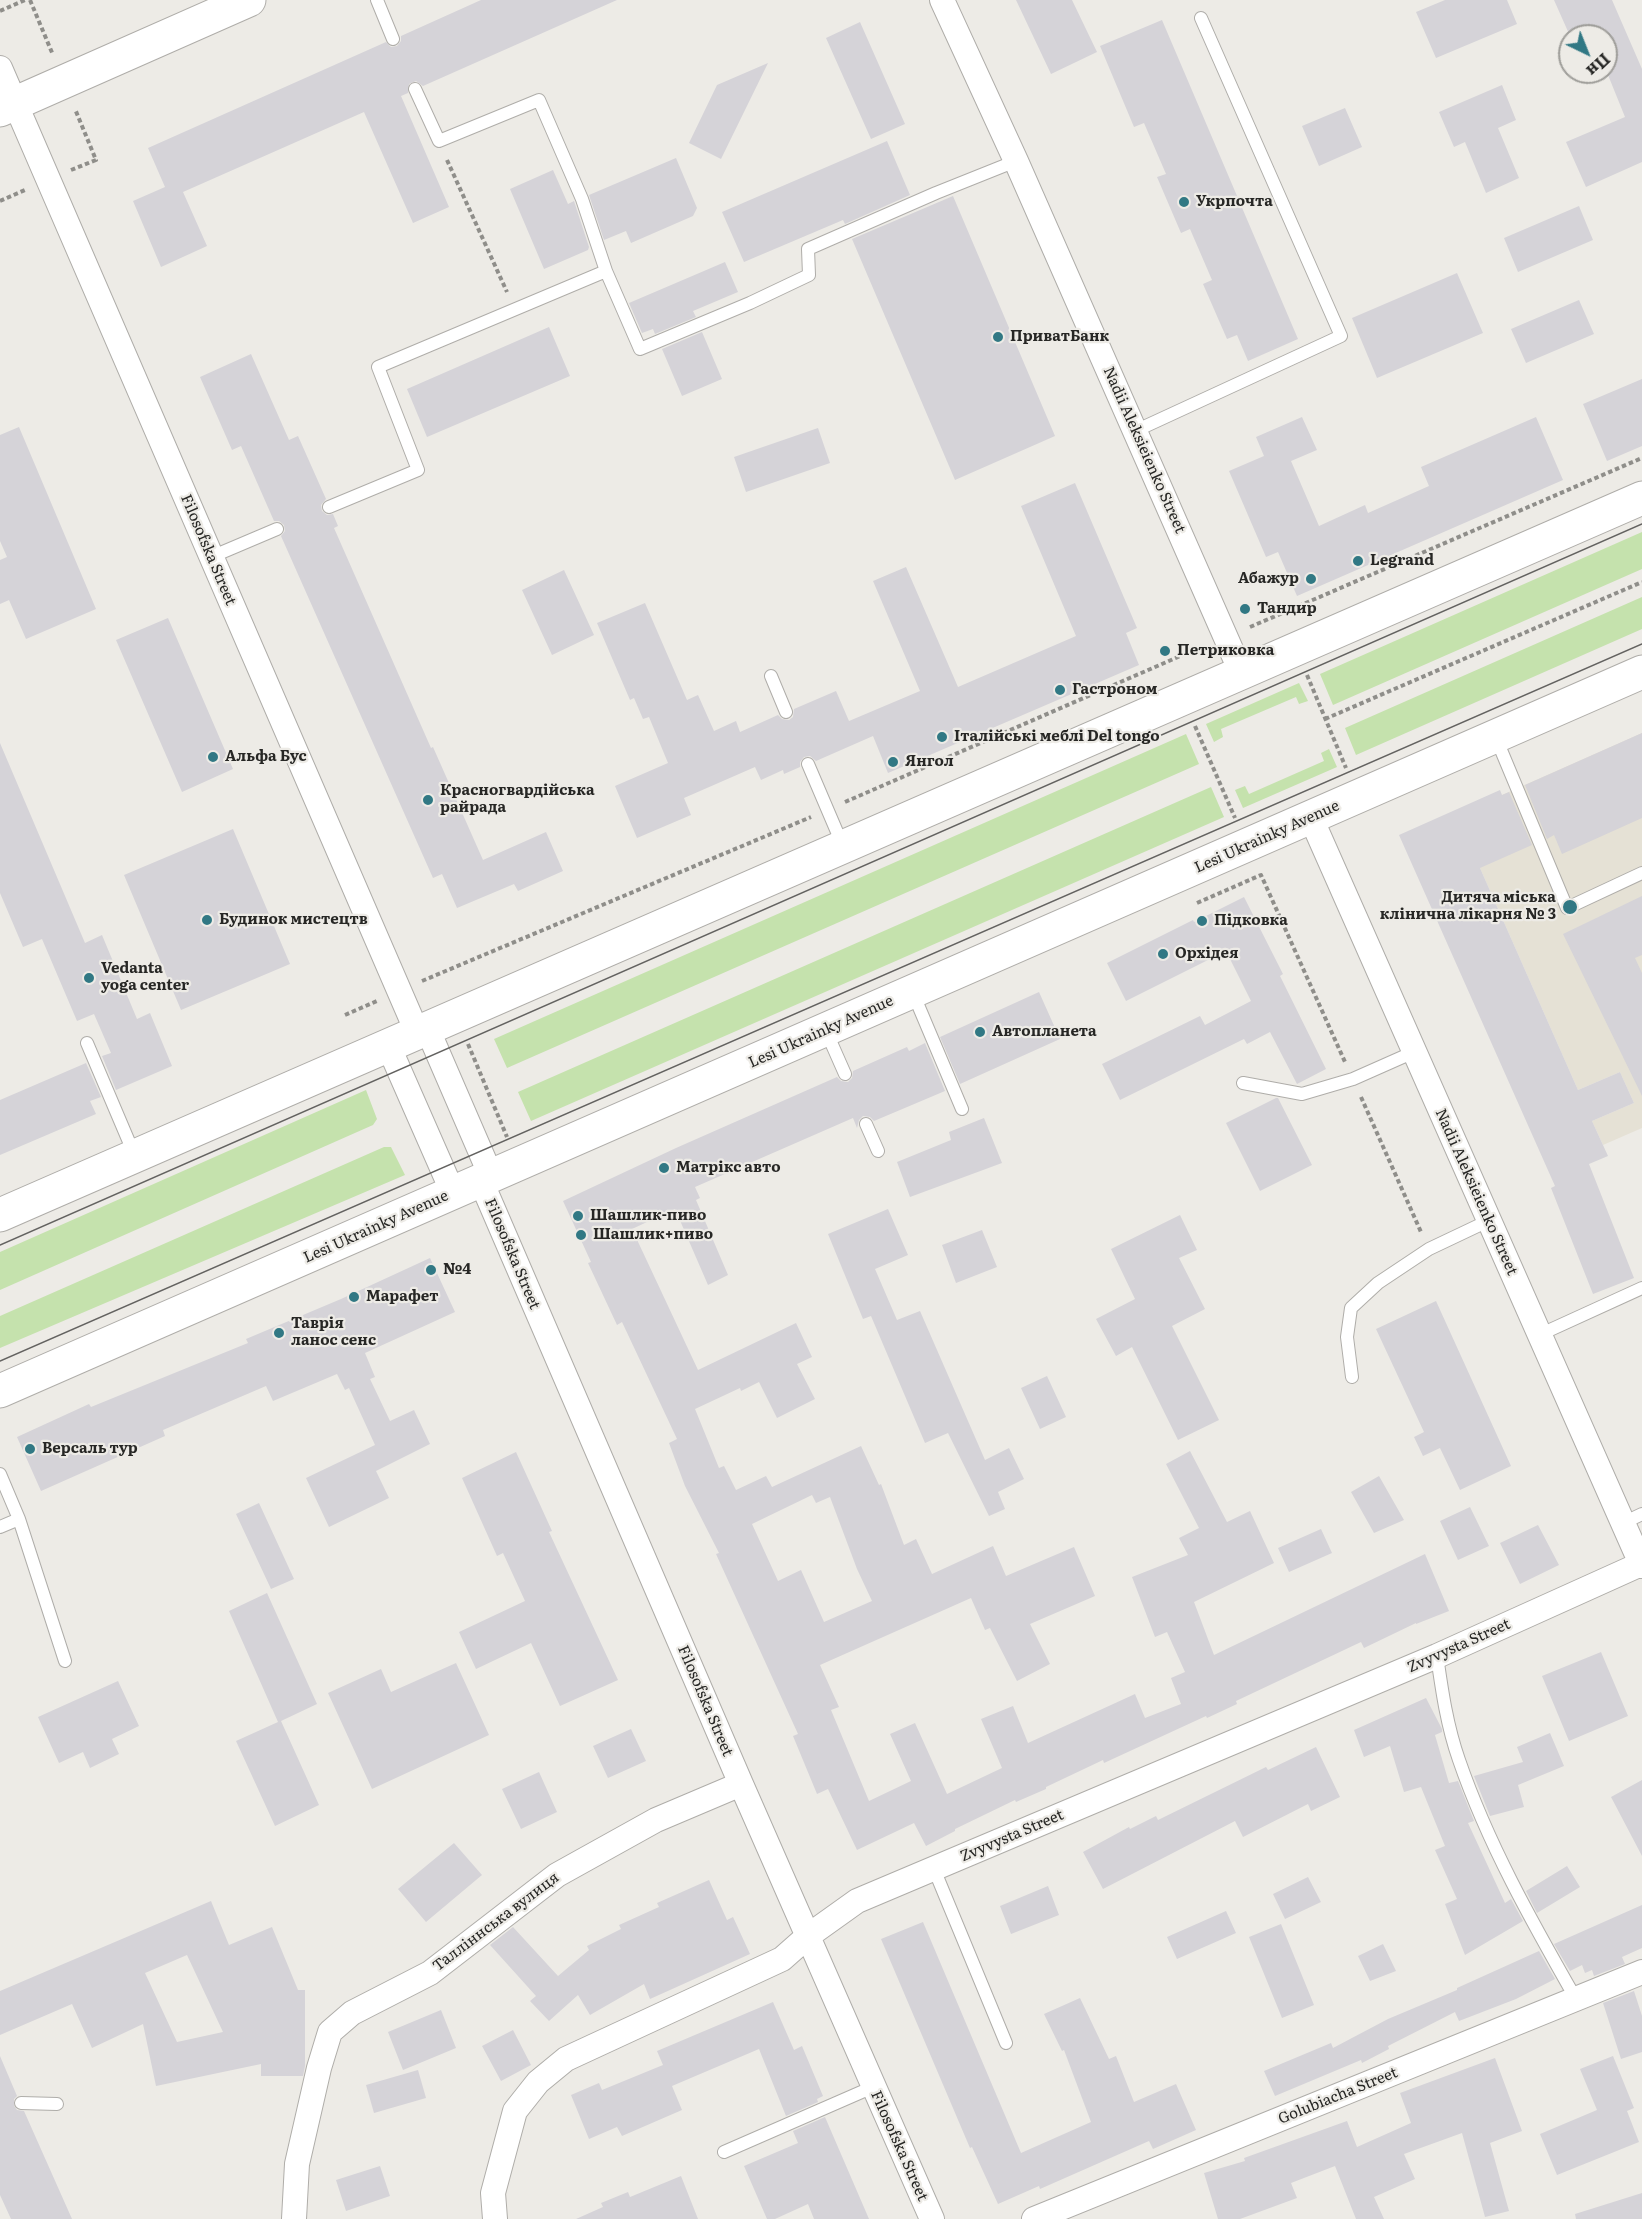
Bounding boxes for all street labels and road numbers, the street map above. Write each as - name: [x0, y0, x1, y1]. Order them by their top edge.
- street label: Nadii Aleksieienko Street: [1099, 364, 1189, 536]
- street label: Filosofska Street: [177, 492, 239, 608]
- street label: Lesi Ukrainky Avenue: [1192, 797, 1342, 877]
- street label: Lesi Ukrainky Avenue: [746, 992, 896, 1072]
- street label: Nadii Aleksieienko Street: [1431, 1106, 1521, 1278]
- street label: Lesi Ukrainky Avenue: [301, 1187, 451, 1267]
- street label: Filosofska Street: [481, 1196, 543, 1312]
- street label: Zvyvysta Street: [1405, 1615, 1513, 1677]
- street label: Filosofska Street: [674, 1643, 736, 1759]
- street label: Zvyvysta Street: [958, 1806, 1066, 1866]
- street label: Талліннська вулиця: [429, 1869, 563, 1975]
- street label: Golubiacha Street: [1276, 2064, 1400, 2128]
- street label: Filosofska Street: [867, 2088, 931, 2204]

